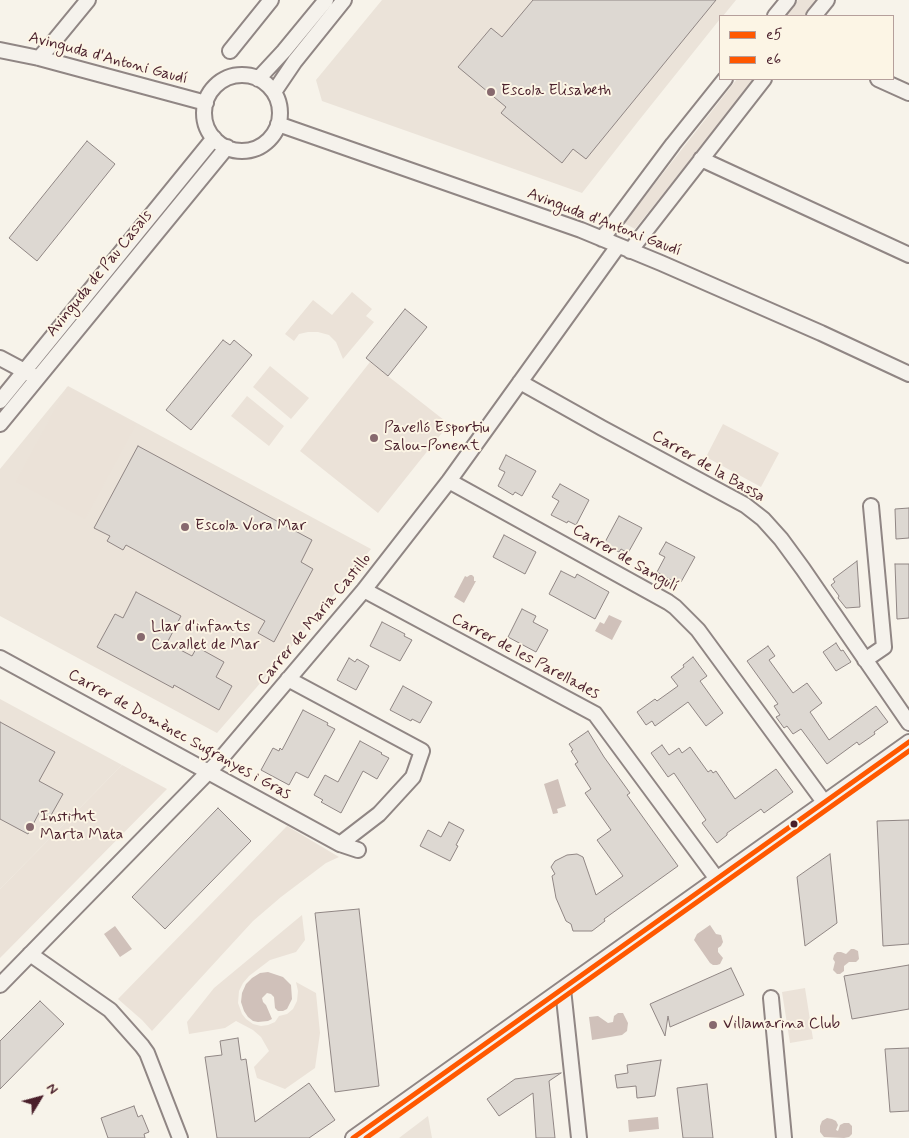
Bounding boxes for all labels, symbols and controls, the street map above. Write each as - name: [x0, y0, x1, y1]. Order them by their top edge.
- legend: [719, 15, 894, 80]
- text: e5: [766, 25, 782, 45]
- street label: Avinguda d'Antoni Gaudí: [26, 29, 190, 89]
- text: e6: [766, 50, 781, 70]
- place label: Escola Elisabeth: [501, 82, 611, 102]
- marker: Escola Elisabeth: [485, 86, 497, 98]
- street label: Avinguda d'Antoni Gaudí: [524, 185, 684, 261]
- street label: Avinguda de Pau Casals: [43, 207, 157, 341]
- place label: Pavelló Esportiu Salou-Ponent: [384, 419, 490, 457]
- street label: Carrer de la Bassa: [648, 427, 768, 507]
- marker: Pavelló Esportiu Salou-Ponent: [368, 432, 380, 444]
- place label: Escola Vora Mar: [195, 517, 306, 537]
- marker: Escola Vora Mar: [179, 521, 191, 533]
- street label: Carrer de Sangulí: [569, 521, 681, 597]
- street label: Carrer de Maria Castillo: [254, 550, 376, 690]
- street label: Carrer de les Parellades: [448, 610, 602, 704]
- place label: Llar d'infants Cavallet de Mar: [151, 618, 259, 656]
- marker: Llar d'infants Cavallet de Mar: [135, 631, 147, 643]
- street label: Carrer de Domènec Sugranyes i Gras: [64, 666, 294, 804]
- place label: Institut Marta Mata: [40, 808, 123, 846]
- unlabelled marker: [789, 819, 799, 829]
- marker: Institut Marta Mata: [24, 821, 36, 833]
- place label: Villamarina Club: [723, 1015, 840, 1035]
- marker: Villamarina Club: [707, 1019, 719, 1031]
- north arrow: [15, 1073, 65, 1123]
- text: N: [42, 1080, 62, 1098]

